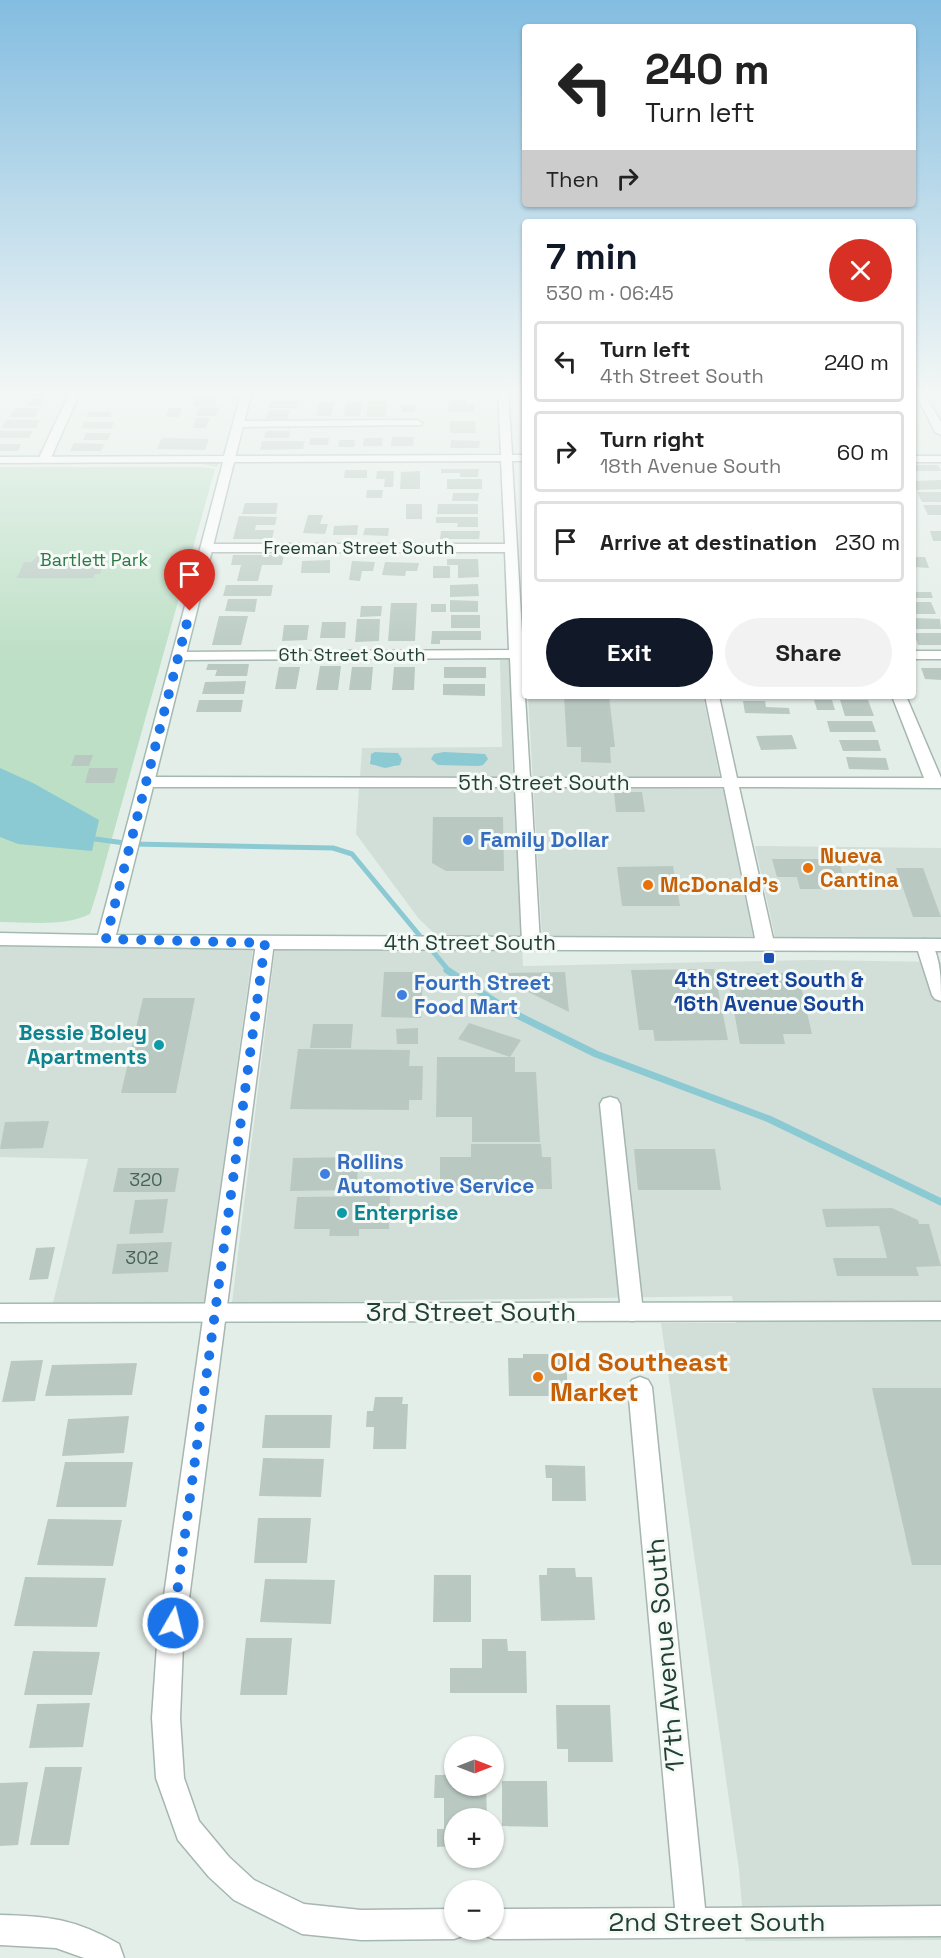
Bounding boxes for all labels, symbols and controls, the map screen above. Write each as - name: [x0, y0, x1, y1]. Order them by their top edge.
- text: 240 m: [645, 43, 770, 96]
- icon: left: [546, 48, 624, 126]
- text: Turn left: [645, 95, 755, 130]
- icon: right: [611, 162, 644, 195]
- text: Then: [546, 165, 599, 193]
- text: 7 min: [546, 234, 638, 280]
- button: close: [829, 239, 892, 302]
- text: 530 m · 06:45: [546, 280, 674, 306]
- text: Turn left: [600, 335, 690, 363]
- icon: left: [549, 345, 582, 378]
- text: 240 m: [824, 348, 889, 376]
- text: 4th Street South: [600, 363, 764, 389]
- text: Turn right: [600, 425, 705, 453]
- icon: right: [549, 435, 582, 468]
- text: 60 m: [837, 438, 889, 466]
- text: 18th Avenue South: [600, 453, 781, 479]
- icon: arrive: [549, 525, 582, 558]
- text: Arrive at destination: [600, 528, 817, 556]
- text: 230 m: [835, 528, 900, 556]
- street label: Freeman Street South: [263, 536, 455, 559]
- park label: Bartlett Park: [40, 548, 149, 571]
- pin: [164, 549, 215, 611]
- icon: arrive: [173, 558, 206, 591]
- button: Exit: [546, 618, 713, 687]
- button: Share: [725, 618, 892, 687]
- street label: 6th Street South: [278, 643, 426, 666]
- street label: 5th Street South: [458, 769, 630, 796]
- place label: Family Dollar: [480, 826, 609, 853]
- marker: Family Dollar: [461, 833, 475, 847]
- place label: Nueva Cantina: [820, 842, 899, 893]
- marker: Nueva Cantina: [801, 861, 815, 875]
- place label: McDonald's: [660, 871, 779, 898]
- marker: McDonald's: [641, 878, 655, 892]
- street label: 4th Street South: [384, 929, 556, 956]
- marker: 4th Street South & 16th Avenue South: [762, 951, 776, 965]
- place label: 4th Street South & 16th Avenue South: [674, 966, 864, 1017]
- place label: Fourth Street Food Mart: [414, 969, 551, 1020]
- marker: Fourth Street Food Mart: [395, 988, 409, 1002]
- place label: Bessie Boley Apartments: [18, 1019, 147, 1070]
- marker: Bessie Boley Apartments: [152, 1038, 166, 1052]
- place label: Rollins Automotive Service: [337, 1148, 534, 1199]
- marker: Rollins Automotive Service: [318, 1167, 332, 1181]
- house number: 320: [129, 1168, 163, 1191]
- place label: Enterprise: [354, 1199, 458, 1226]
- marker: Enterprise: [335, 1206, 349, 1220]
- house number: 302: [125, 1246, 159, 1269]
- street label: 3rd Street South: [366, 1295, 576, 1329]
- place label: Old Southeast Market: [550, 1345, 728, 1409]
- marker: Old Southeast Market: [531, 1370, 545, 1384]
- street label: 17th Avenue South: [638, 1537, 692, 1773]
- position arrow: [141, 1591, 205, 1655]
- north arrow: [444, 1736, 504, 1796]
- map controls: [444, 1736, 504, 1940]
- button: +: [444, 1808, 504, 1868]
- button: −: [444, 1880, 504, 1940]
- street label: 2nd Street South: [609, 1905, 825, 1939]

